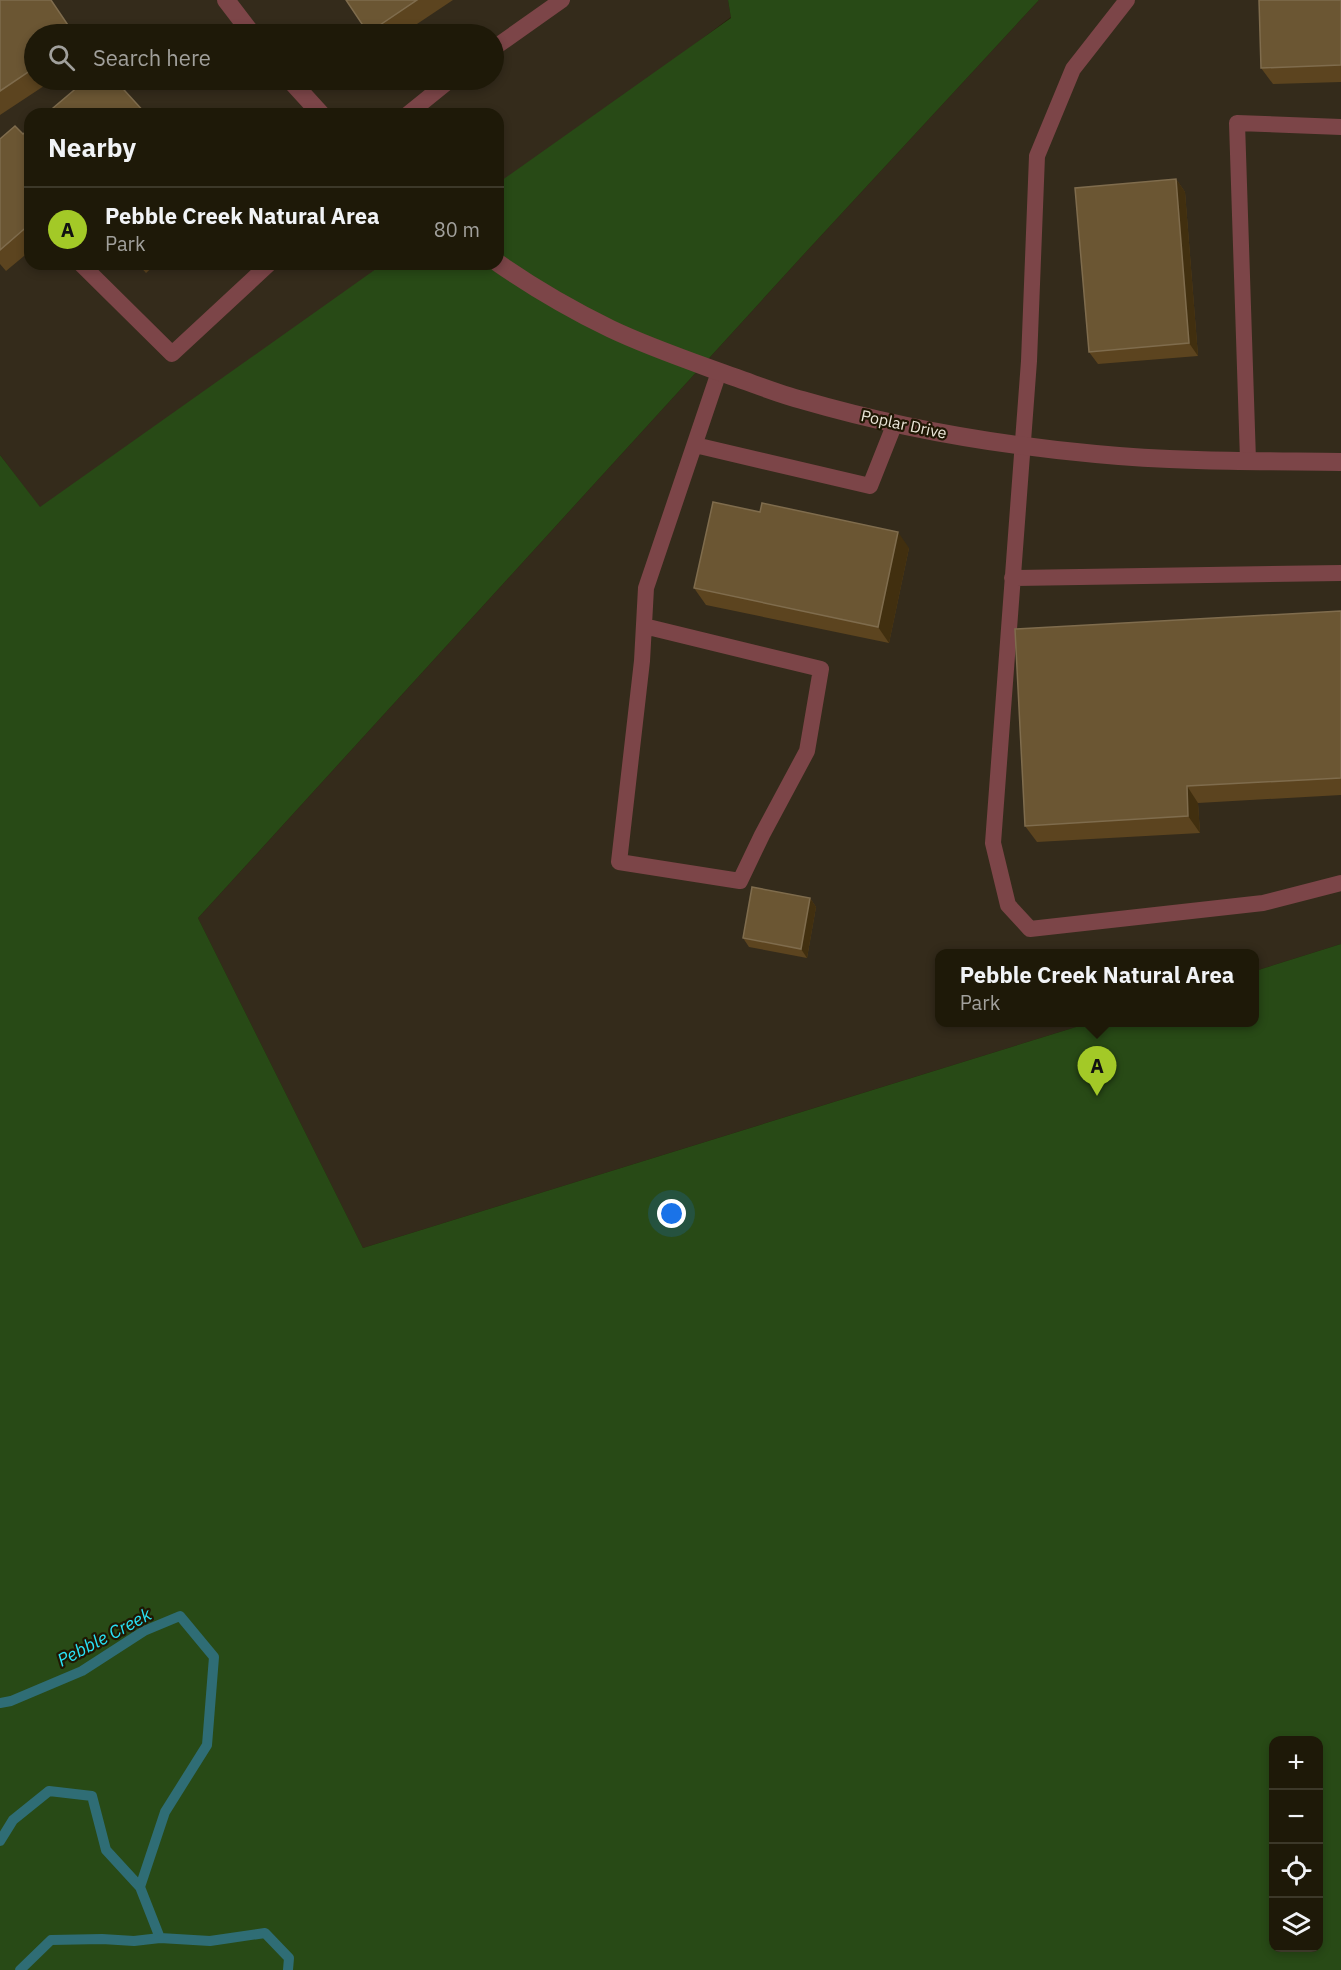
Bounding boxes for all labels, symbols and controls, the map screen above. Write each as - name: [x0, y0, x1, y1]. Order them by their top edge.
- search box: [24, 24, 504, 90]
- icon: search: [45, 41, 78, 74]
- text: Search here: [93, 43, 211, 72]
- text: Nearby: [48, 130, 136, 164]
- text: Pebble Creek Natural Area: [105, 201, 380, 230]
- text: A: [61, 216, 74, 243]
- text: 80 m: [434, 216, 480, 243]
- text: Park: [105, 230, 145, 257]
- street label: Poplar Drive: [859, 405, 949, 443]
- popup: [935, 949, 1259, 1027]
- text: Pebble Creek Natural Area: [960, 960, 1234, 989]
- text: Park: [960, 989, 1000, 1016]
- pin: A: [1078, 1046, 1116, 1096]
- your location: [657, 1199, 686, 1228]
- water label: Pebble Creek: [53, 1602, 156, 1671]
- map controls: [1269, 1736, 1323, 1952]
- button: +: [1269, 1736, 1323, 1790]
- button: −: [1269, 1790, 1323, 1844]
- button: locate: [1269, 1844, 1323, 1898]
- button: layers: [1269, 1898, 1323, 1952]

